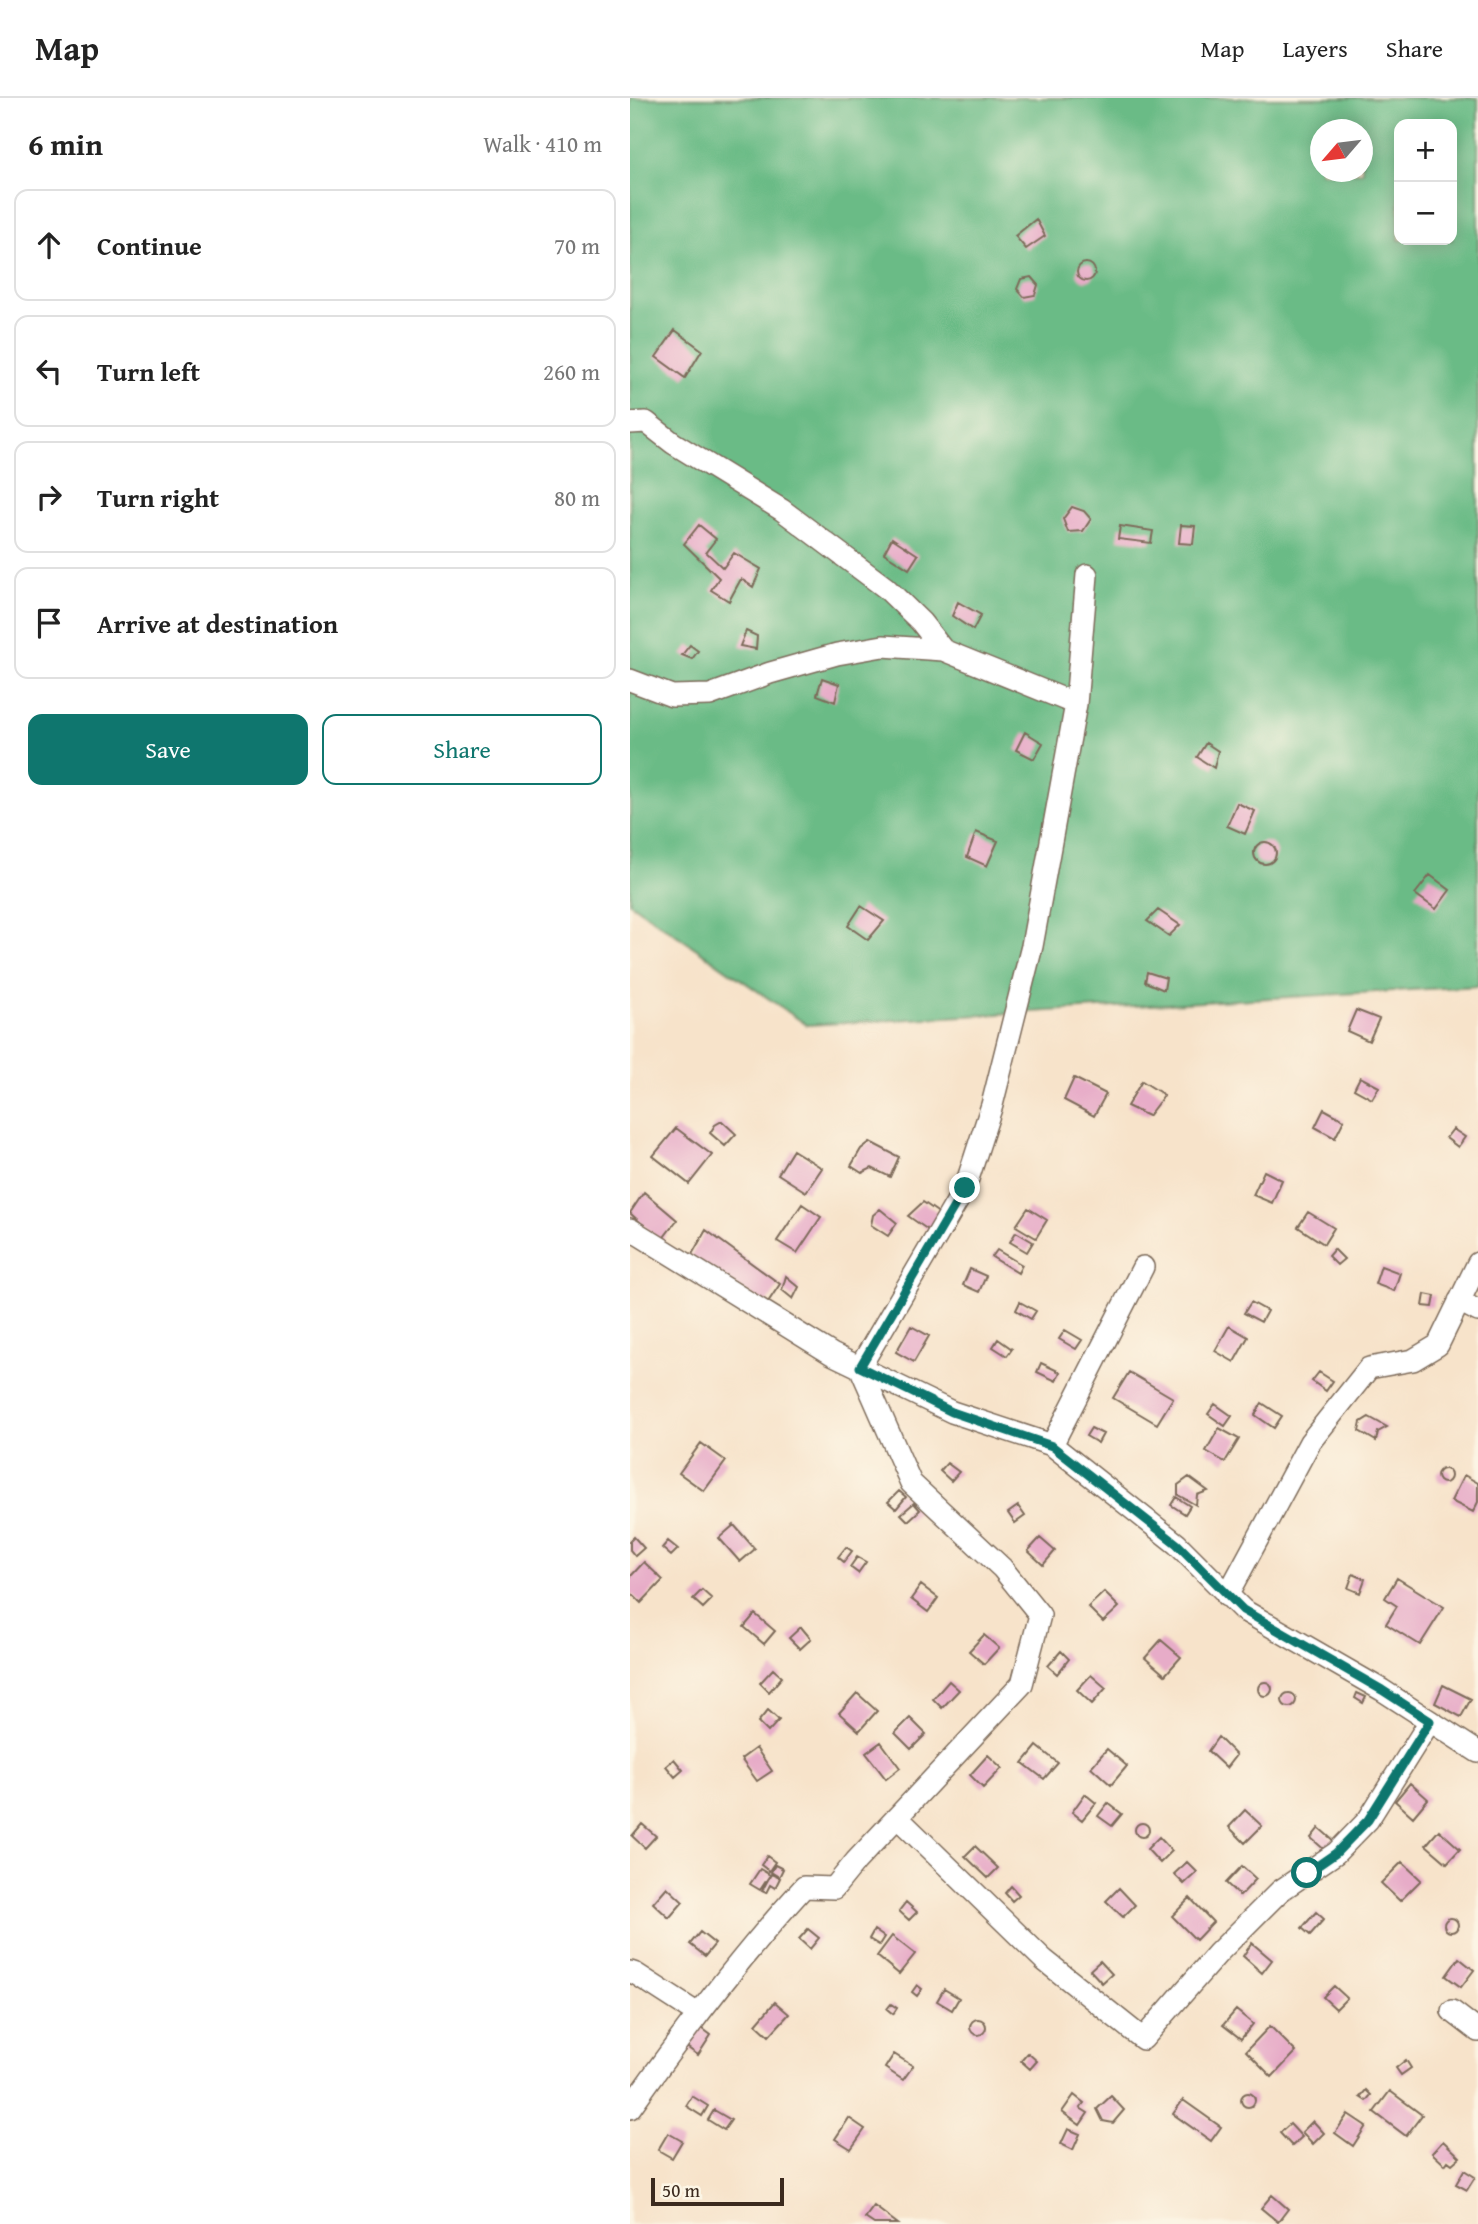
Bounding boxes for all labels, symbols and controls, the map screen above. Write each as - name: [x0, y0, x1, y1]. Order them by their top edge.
- text: Map: [35, 24, 99, 72]
- text: Map: [1201, 31, 1244, 66]
- text: Layers: [1282, 31, 1348, 66]
- text: Share: [1386, 31, 1443, 66]
- north arrow: [1310, 119, 1373, 182]
- map controls: [1394, 119, 1457, 245]
- button: +: [1394, 119, 1457, 182]
- text: 6 min: [28, 122, 103, 166]
- text: Walk · 410 m: [483, 127, 602, 160]
- button: −: [1394, 182, 1457, 245]
- icon: ahead: [30, 226, 68, 264]
- text: Continue: [97, 226, 202, 265]
- text: 70 m: [554, 229, 600, 262]
- icon: left: [30, 352, 68, 390]
- text: Turn left: [97, 352, 200, 391]
- text: 260 m: [543, 355, 600, 388]
- icon: right: [30, 478, 68, 516]
- text: Turn right: [97, 478, 219, 517]
- text: 80 m: [554, 481, 600, 514]
- icon: arrive: [30, 604, 68, 642]
- text: Arrive at destination: [97, 604, 338, 643]
- button: Save: [28, 714, 308, 785]
- button: Share: [322, 714, 602, 785]
- route end: [949, 1172, 980, 1203]
- route start: [1291, 1857, 1322, 1888]
- scale bar: [651, 2175, 784, 2207]
- text: 50 m: [662, 2176, 700, 2204]

